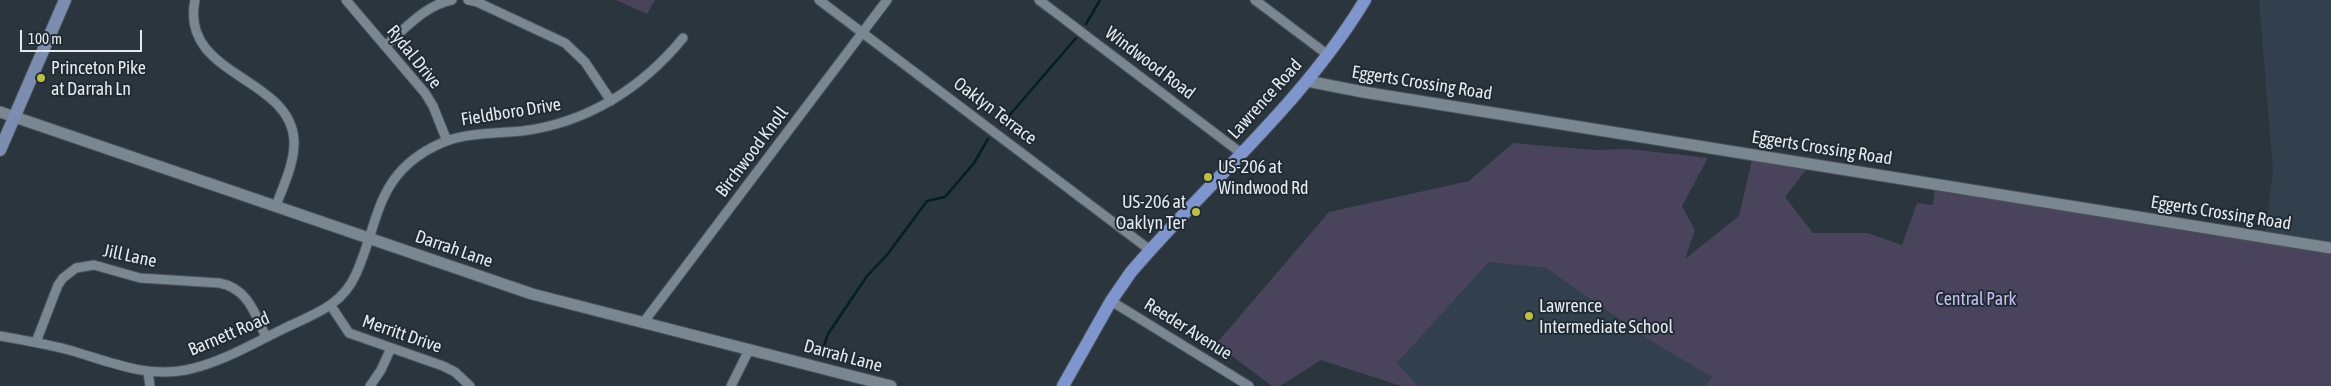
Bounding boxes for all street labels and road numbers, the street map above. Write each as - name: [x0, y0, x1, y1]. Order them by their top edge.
- street label: Rydal Drive: [382, 21, 446, 93]
- street label: Windwood Road: [1101, 22, 1199, 104]
- street label: Lawrence Road: [1224, 55, 1306, 143]
- street label: Eggerts Crossing Road: [1350, 61, 1494, 105]
- street label: Oaklyn Terrace: [949, 73, 1041, 149]
- street label: Fieldboro Drive: [460, 93, 562, 131]
- street label: Birchwood Knoll: [711, 103, 793, 201]
- street label: Eggerts Crossing Road: [1750, 126, 1894, 170]
- street label: Eggerts Crossing Road: [2149, 191, 2293, 235]
- street label: Darrah Lane: [412, 226, 496, 272]
- street label: Jill Lane: [101, 240, 159, 272]
- street label: Reeder Avenue: [1140, 293, 1236, 365]
- street label: Barnett Road: [185, 307, 273, 361]
- street label: Merritt Drive: [359, 310, 445, 358]
- street label: Darrah Lane: [801, 335, 885, 377]

